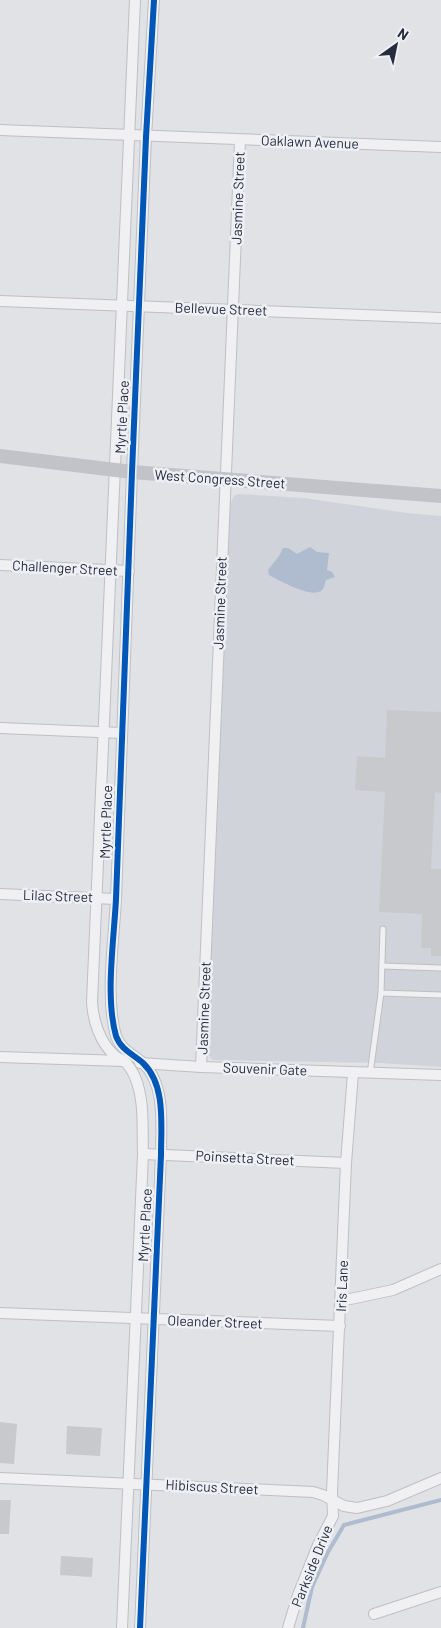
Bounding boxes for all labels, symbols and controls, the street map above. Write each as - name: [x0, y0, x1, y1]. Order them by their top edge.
- north arrow: [371, 20, 421, 70]
- text: N: [395, 24, 412, 43]
- street label: Oaklawn Avenue: [261, 131, 359, 152]
- street label: Jasmine Street: [227, 151, 248, 245]
- street label: Bellevue Street: [174, 298, 268, 319]
- street label: Myrtle Place: [111, 380, 132, 454]
- street label: West Congress Street: [154, 465, 286, 492]
- street label: Challenger Street: [12, 556, 118, 579]
- street label: Jasmine Street: [209, 556, 230, 650]
- street label: Myrtle Place: [96, 785, 115, 859]
- street label: Lilac Street: [23, 886, 93, 905]
- street label: Jasmine Street: [193, 961, 214, 1055]
- street label: Souvenir Gate: [223, 1059, 307, 1078]
- street label: Poinsetta Street: [195, 1146, 295, 1169]
- street label: Myrtle Place: [134, 1188, 155, 1262]
- street label: Iris Lane: [332, 1260, 351, 1312]
- street label: Oleander Street: [167, 1311, 263, 1332]
- street label: Hibiscus Street: [165, 1476, 259, 1497]
- street label: Parkside Drive: [287, 1522, 336, 1609]

